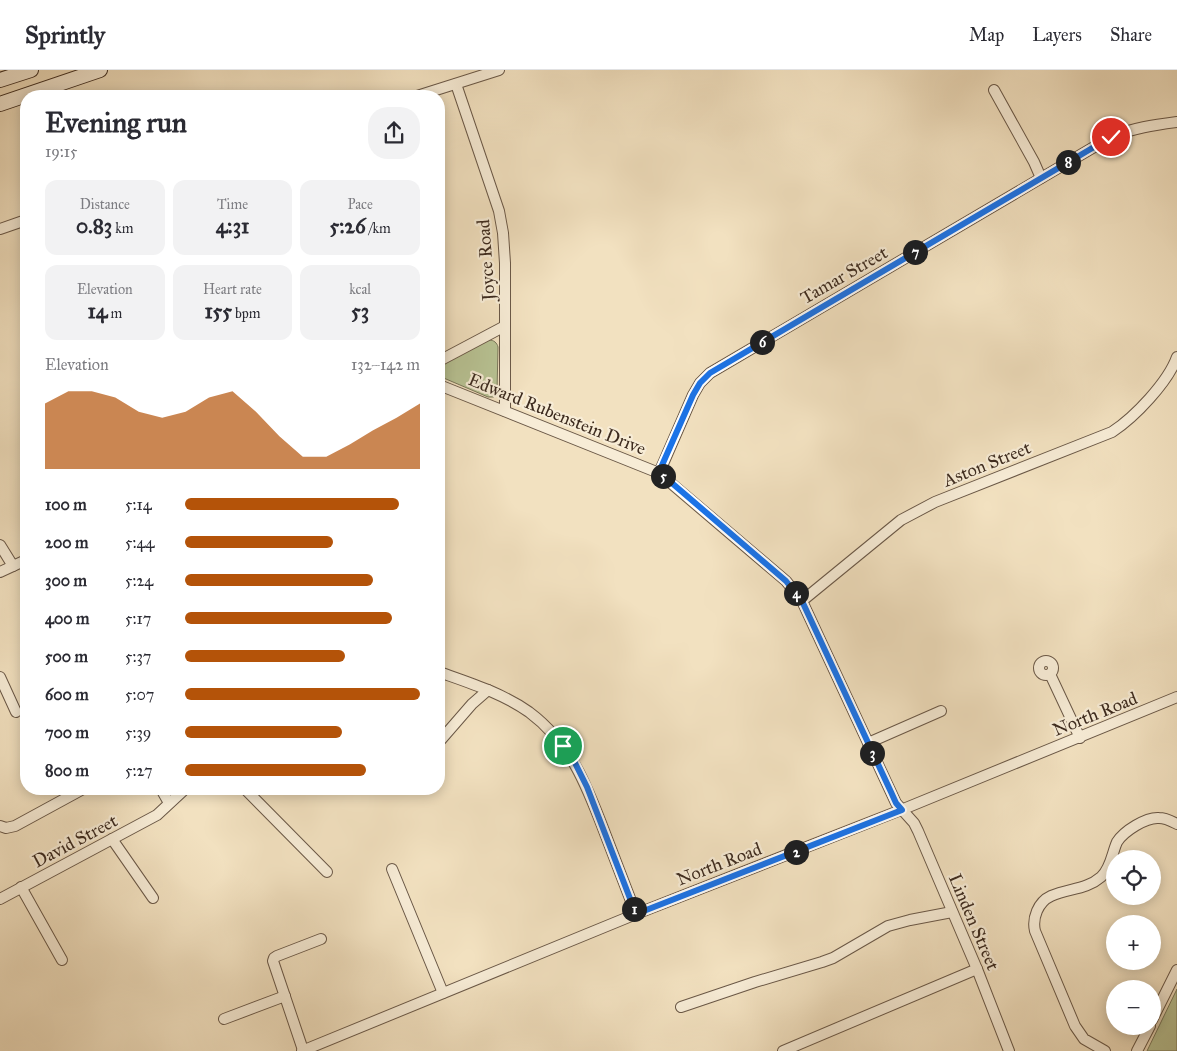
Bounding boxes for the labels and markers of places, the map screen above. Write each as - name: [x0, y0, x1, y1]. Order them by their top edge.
- pin: [1090, 116, 1132, 158]
- pin: 8: [1056, 150, 1080, 174]
- pin: 7: [902, 240, 928, 264]
- pin: 6: [750, 330, 774, 354]
- pin: 5: [650, 464, 676, 488]
- pin: 4: [784, 580, 808, 606]
- pin: [542, 725, 584, 767]
- pin: 3: [860, 740, 884, 766]
- pin: 2: [784, 840, 808, 864]
- pin: 1: [622, 896, 646, 922]

